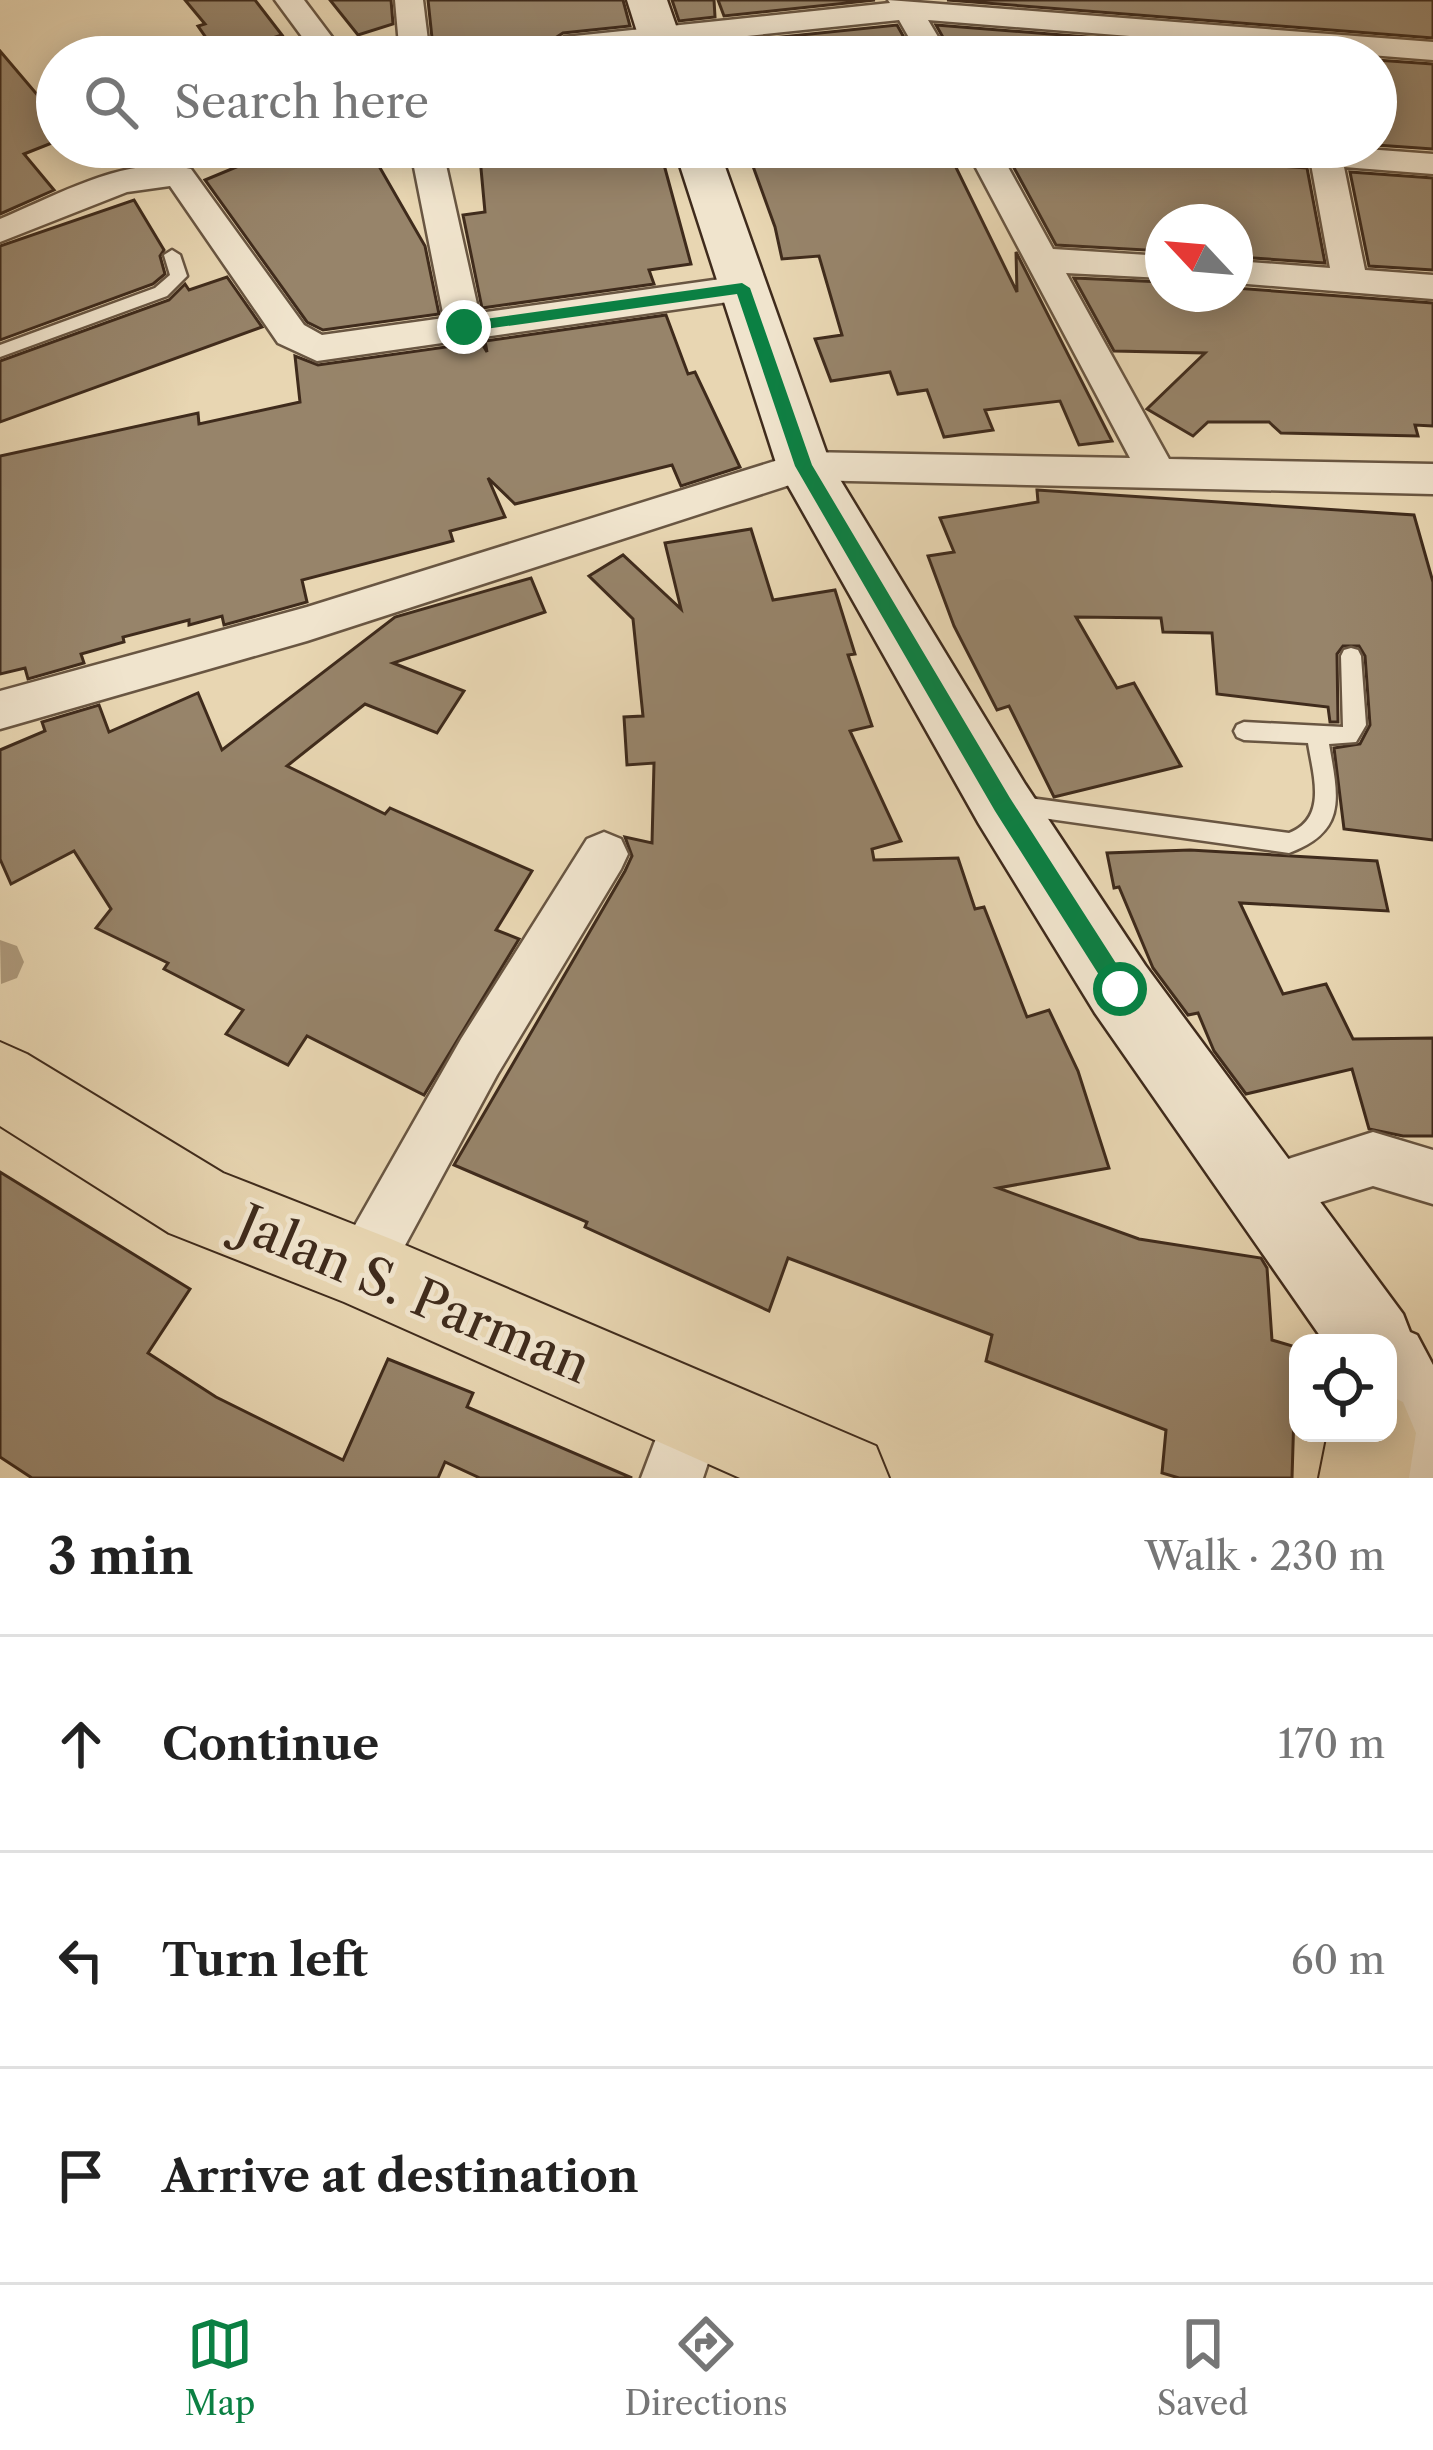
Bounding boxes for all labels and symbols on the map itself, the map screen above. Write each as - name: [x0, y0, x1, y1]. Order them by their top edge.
- north arrow: [1145, 204, 1253, 312]
- route end: [437, 300, 491, 354]
- route start: [1093, 962, 1147, 1016]
- street label: Jalan S. Parman: [222, 1189, 600, 1396]

